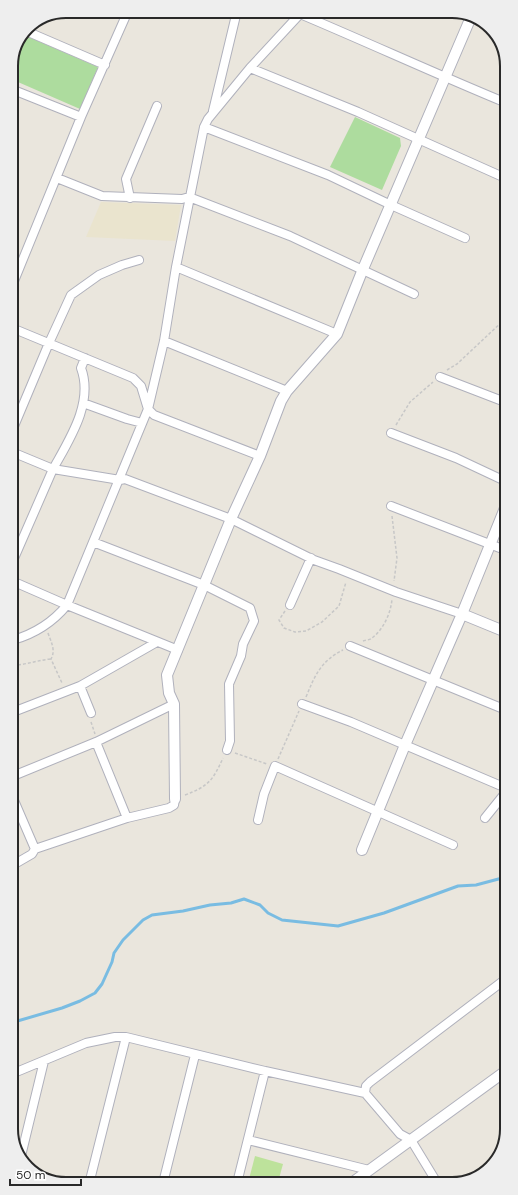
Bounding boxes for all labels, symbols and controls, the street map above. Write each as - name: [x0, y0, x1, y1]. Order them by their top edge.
- scale bar: [10, 1161, 81, 1187]
- text: 50 m: [16, 1167, 45, 1183]

